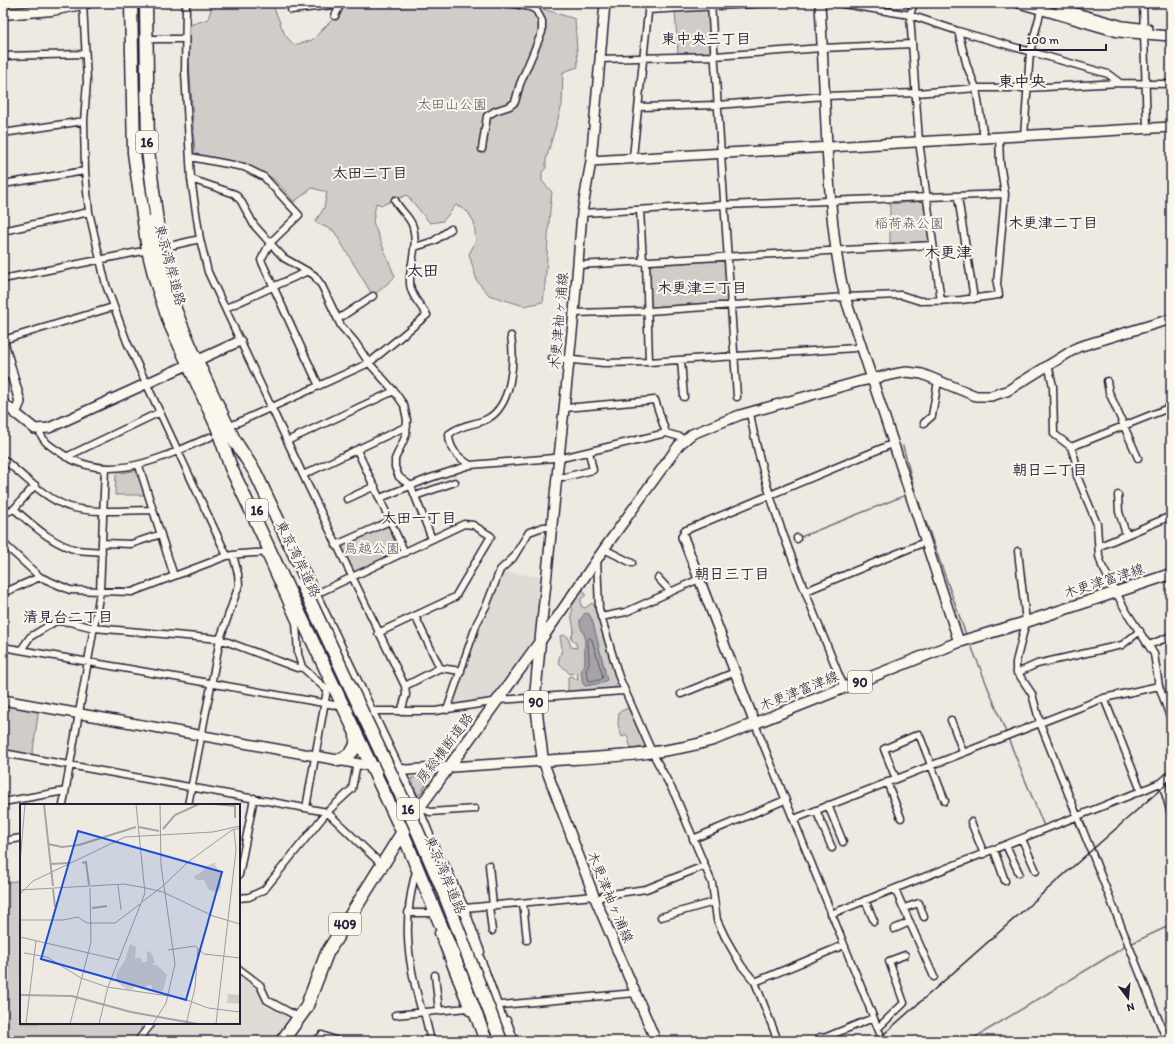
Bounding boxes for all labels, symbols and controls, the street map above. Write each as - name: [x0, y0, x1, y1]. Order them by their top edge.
- scale bar: [1020, 26, 1106, 52]
- district label: 東中央三丁目: [661, 30, 751, 48]
- text: 100 m: [1026, 33, 1059, 47]
- district label: 東中央: [998, 72, 1046, 91]
- park label: 太田山公園: [417, 96, 487, 113]
- road number: 16: [136, 131, 158, 153]
- district label: 太田二丁目: [332, 164, 408, 182]
- district label: 木更津二丁目: [1008, 214, 1098, 232]
- park label: 稲荷森公園: [874, 215, 944, 232]
- street label: 東京湾岸道路: [151, 222, 189, 308]
- district label: 木更津: [924, 243, 972, 262]
- district label: 太田: [407, 261, 439, 280]
- street label: 木更津袖ヶ浦線: [546, 271, 572, 371]
- district label: 木更津三丁目: [657, 279, 747, 297]
- district label: 朝日二丁目: [1012, 461, 1088, 479]
- road number: 16: [246, 499, 268, 521]
- district label: 太田一丁目: [381, 509, 457, 527]
- street label: 東京湾岸道路: [272, 518, 324, 600]
- park label: 鳥越公園: [344, 540, 400, 557]
- street label: 木更津富津線: [1061, 560, 1147, 602]
- district label: 朝日三丁目: [694, 565, 770, 583]
- district label: 清見台二丁目: [23, 608, 113, 626]
- street label: 木更津富津線: [757, 667, 841, 715]
- road number: 90: [848, 671, 872, 693]
- road number: 90: [524, 691, 548, 713]
- street label: 房総横断道路: [413, 709, 477, 787]
- road number: 16: [397, 798, 419, 820]
- inset map: [20, 804, 240, 1024]
- street label: 東京湾岸道路: [421, 833, 469, 917]
- street label: 木更津袖ヶ浦線: [583, 849, 637, 945]
- road number: 409: [329, 913, 361, 935]
- north arrow: [1108, 978, 1148, 1018]
- text: N: [1125, 1000, 1136, 1014]

